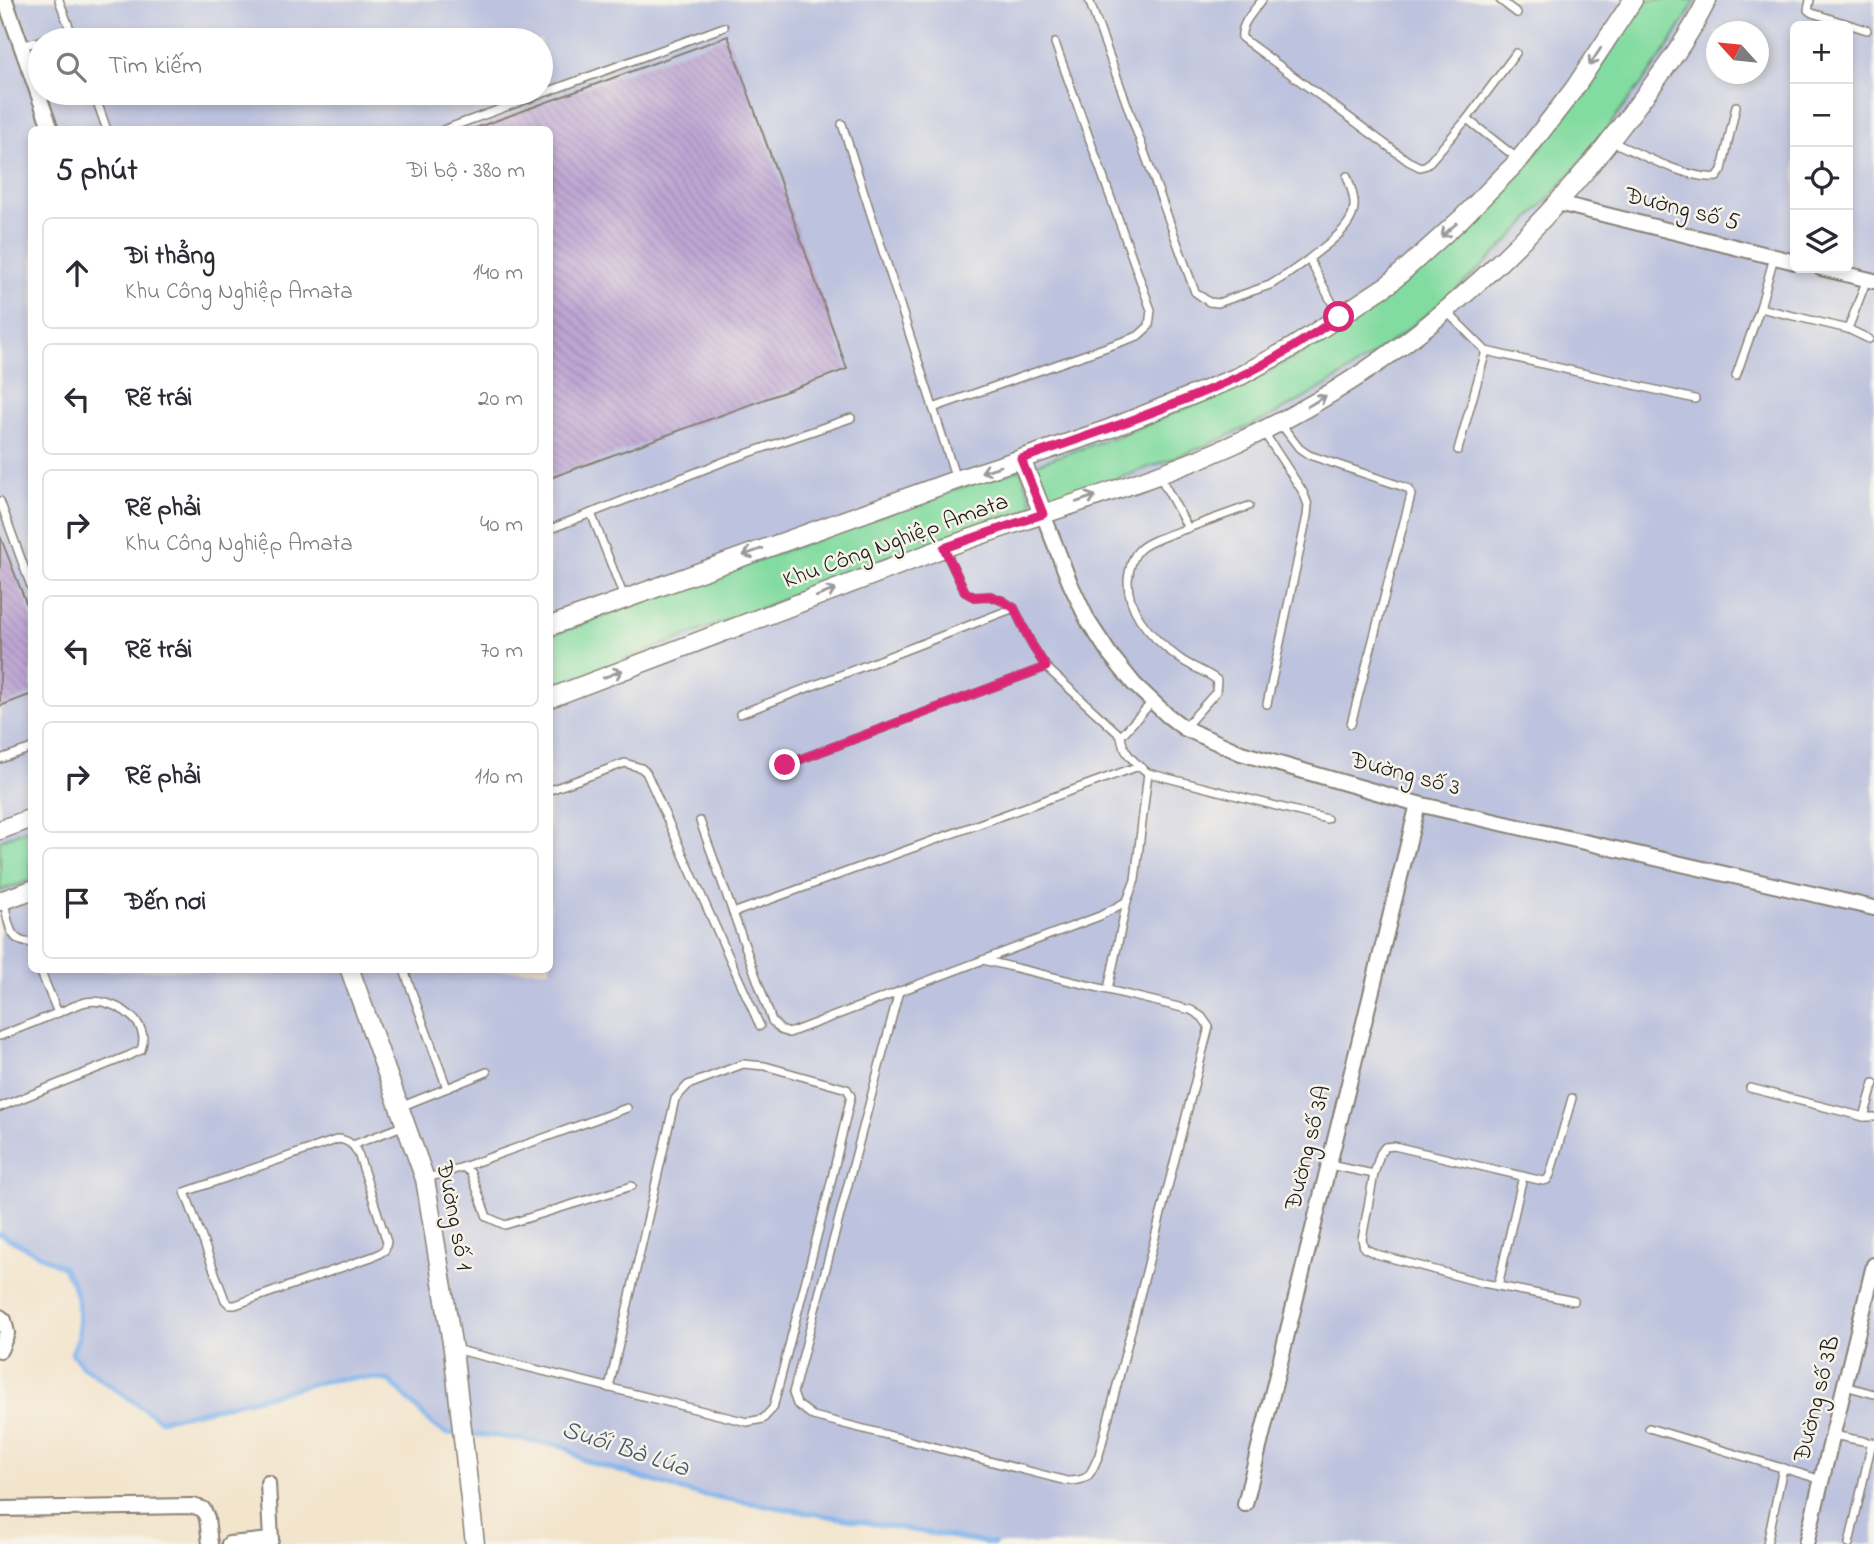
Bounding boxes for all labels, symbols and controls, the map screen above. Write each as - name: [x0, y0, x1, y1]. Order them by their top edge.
- north arrow: [1706, 21, 1769, 84]
- map controls: [1790, 21, 1853, 273]
- button: +: [1790, 21, 1853, 84]
- search box: [28, 28, 553, 105]
- one-way arrow: [1588, 47, 1602, 66]
- icon: search: [52, 48, 90, 86]
- text: Tìm kiếm: [108, 48, 202, 86]
- button: −: [1790, 84, 1853, 147]
- button: locate: [1790, 147, 1853, 210]
- text: 5 phút: [56, 150, 137, 194]
- text: Đi bộ · 380 m: [407, 155, 525, 188]
- street label: Đường số 5: [1620, 179, 1743, 241]
- button: layers: [1790, 210, 1853, 273]
- one-way arrow: [1440, 222, 1458, 238]
- text: Đi thẳng: [125, 238, 215, 276]
- icon: ahead: [58, 254, 96, 292]
- text: 140 m: [473, 257, 523, 290]
- text: Khu Công Nghiệp Amata: [125, 276, 353, 309]
- route start: [1323, 301, 1354, 332]
- icon: left: [58, 380, 96, 418]
- text: Rẽ trái: [125, 380, 192, 418]
- text: 20 m: [478, 383, 523, 416]
- one-way arrow: [1307, 394, 1327, 408]
- one-way arrow: [980, 463, 1002, 476]
- street label: Khu Công Nghiệp Amata: [778, 485, 1014, 599]
- text: Rẽ phải: [125, 490, 201, 528]
- one-way arrow: [1075, 492, 1097, 505]
- icon: right: [58, 506, 96, 544]
- text: 40 m: [480, 509, 523, 542]
- text: Khu Công Nghiệp Amata: [125, 528, 353, 561]
- one-way arrow: [742, 546, 764, 559]
- one-way arrow: [815, 586, 836, 599]
- icon: left: [58, 632, 96, 670]
- text: Rẽ trái: [125, 632, 192, 670]
- text: 70 m: [480, 635, 523, 668]
- one-way arrow: [602, 667, 624, 679]
- street label: Đường số 3: [1345, 743, 1464, 807]
- route end: [769, 749, 800, 780]
- icon: right: [58, 758, 96, 796]
- text: Rẽ phải: [125, 758, 201, 796]
- text: 110 m: [475, 761, 523, 794]
- icon: arrive: [58, 884, 96, 922]
- text: Đến nơi: [125, 884, 206, 922]
- street label: Đường số 3A: [1276, 1082, 1341, 1215]
- street label: Đường số 1: [425, 1157, 481, 1274]
- street label: Đường số 3B: [1785, 1332, 1851, 1467]
- water label: Suối Bà Lúa: [556, 1412, 694, 1489]

